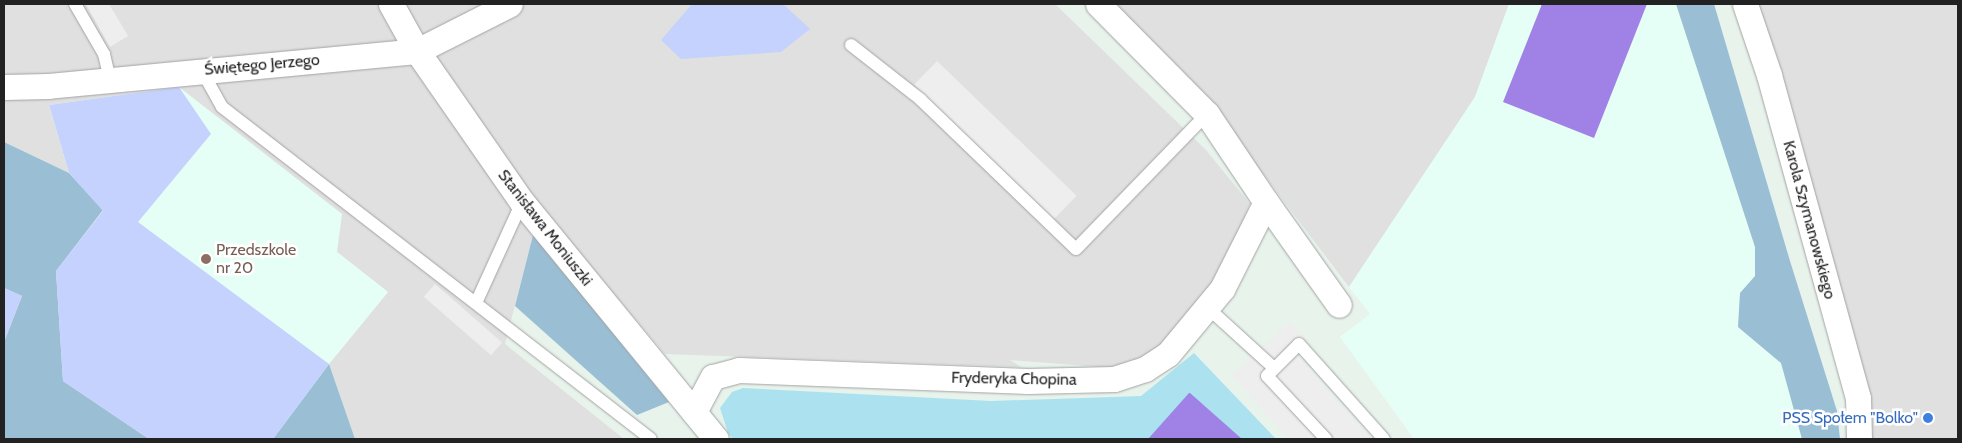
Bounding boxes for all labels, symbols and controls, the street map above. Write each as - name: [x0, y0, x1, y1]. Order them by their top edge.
- street label: Świętego Jerzego: [203, 50, 321, 80]
- street label: Karola Szymanowskiego: [1779, 139, 1839, 301]
- street label: Stanisława Moniuszki: [494, 166, 596, 290]
- place label: Przedszkole nr 20: [216, 240, 296, 278]
- marker: Przedszkole nr 20: [200, 253, 212, 265]
- street label: Fryderyka Chopina: [951, 368, 1077, 390]
- place label: PSS Społem "Bolko": [1782, 408, 1918, 428]
- marker: PSS Społem "Bolko": [1922, 412, 1934, 424]

